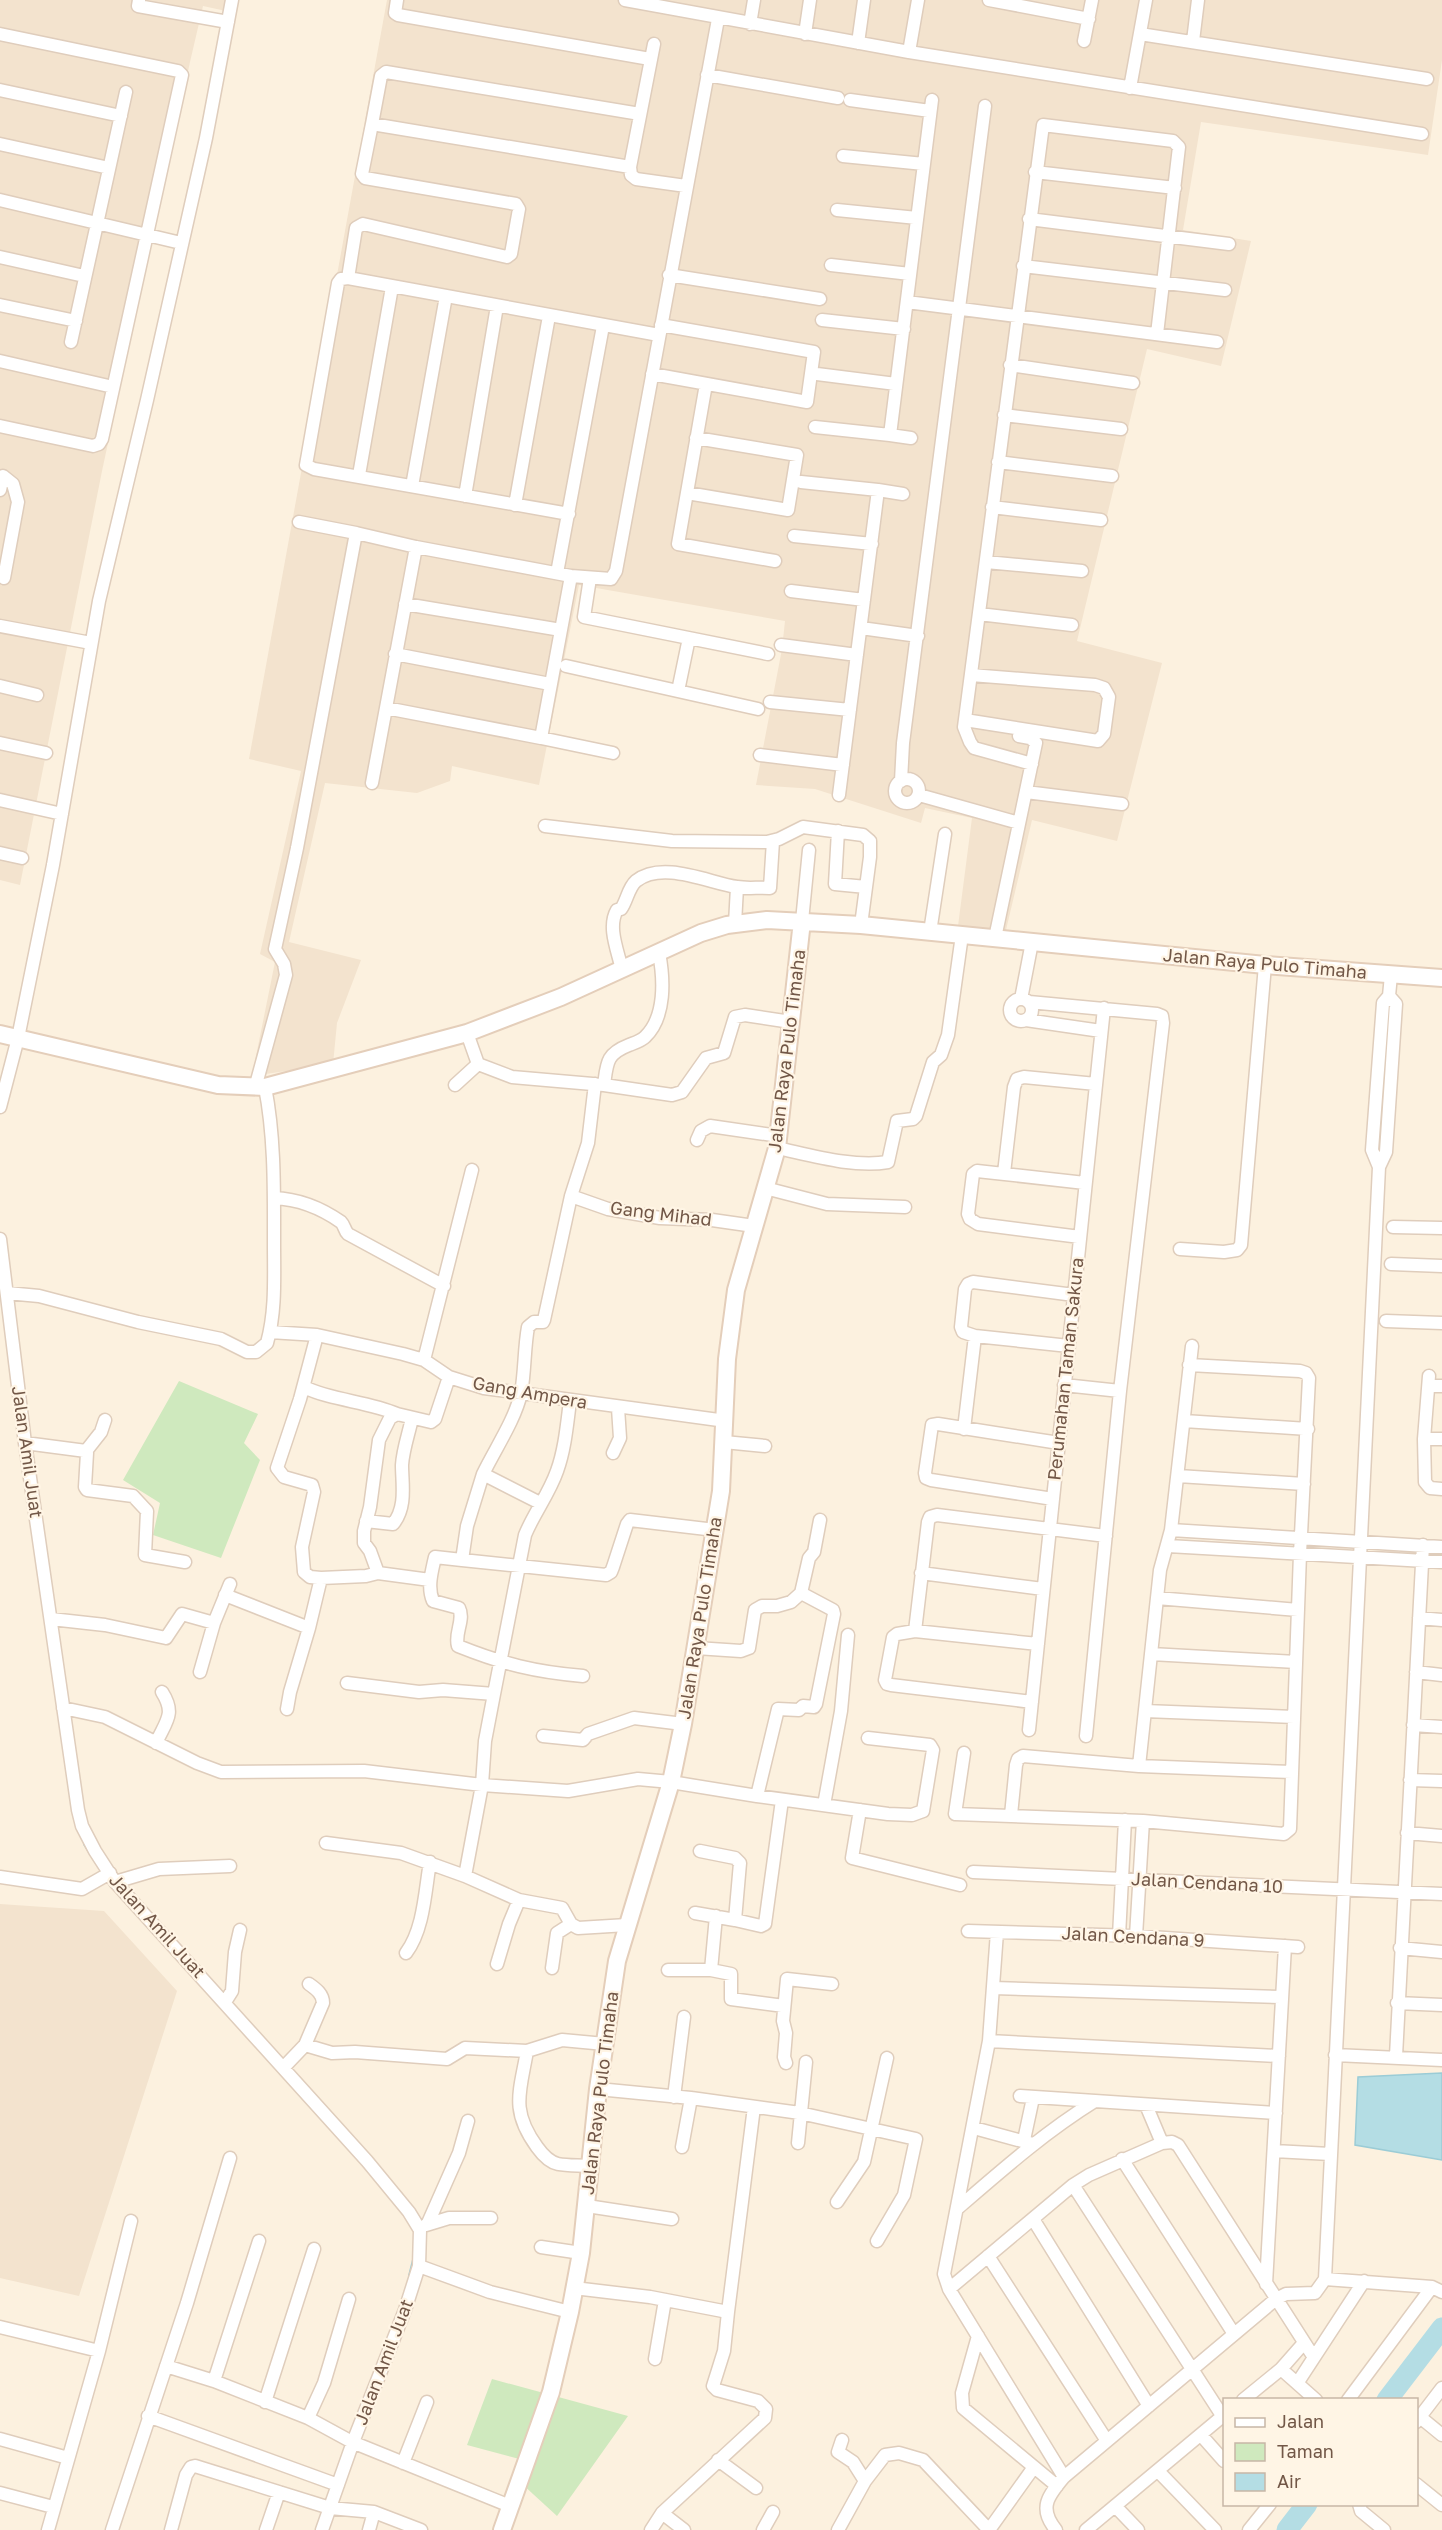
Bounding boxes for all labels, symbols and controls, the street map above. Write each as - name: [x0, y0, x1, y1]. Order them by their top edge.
- street label: Jalan Raya Pulo Timaha: [1162, 943, 1368, 983]
- street label: Jalan Raya Pulo Timaha: [763, 948, 809, 1154]
- street label: Gang Mihad: [609, 1196, 713, 1230]
- street label: Perumahan Taman Sakura: [1042, 1256, 1088, 1481]
- street label: Gang Ampera: [471, 1371, 589, 1413]
- street label: Jalan Amil Juat: [8, 1385, 48, 1519]
- street label: Jalan Raya Pulo Timaha: [672, 1515, 726, 1721]
- street label: Jalan Cendana 10: [1130, 1867, 1284, 1897]
- street label: Jalan Amil Juat: [105, 1869, 210, 1982]
- street label: Jalan Cendana 9: [1061, 1921, 1205, 1951]
- street label: Jalan Raya Pulo Timaha: [576, 1990, 622, 2196]
- street label: Jalan Amil Juat: [349, 2296, 417, 2428]
- legend: [1223, 2398, 1418, 2506]
- text: Jalan: [1277, 2410, 1324, 2432]
- text: Taman: [1277, 2440, 1334, 2462]
- text: Air: [1277, 2470, 1301, 2492]

